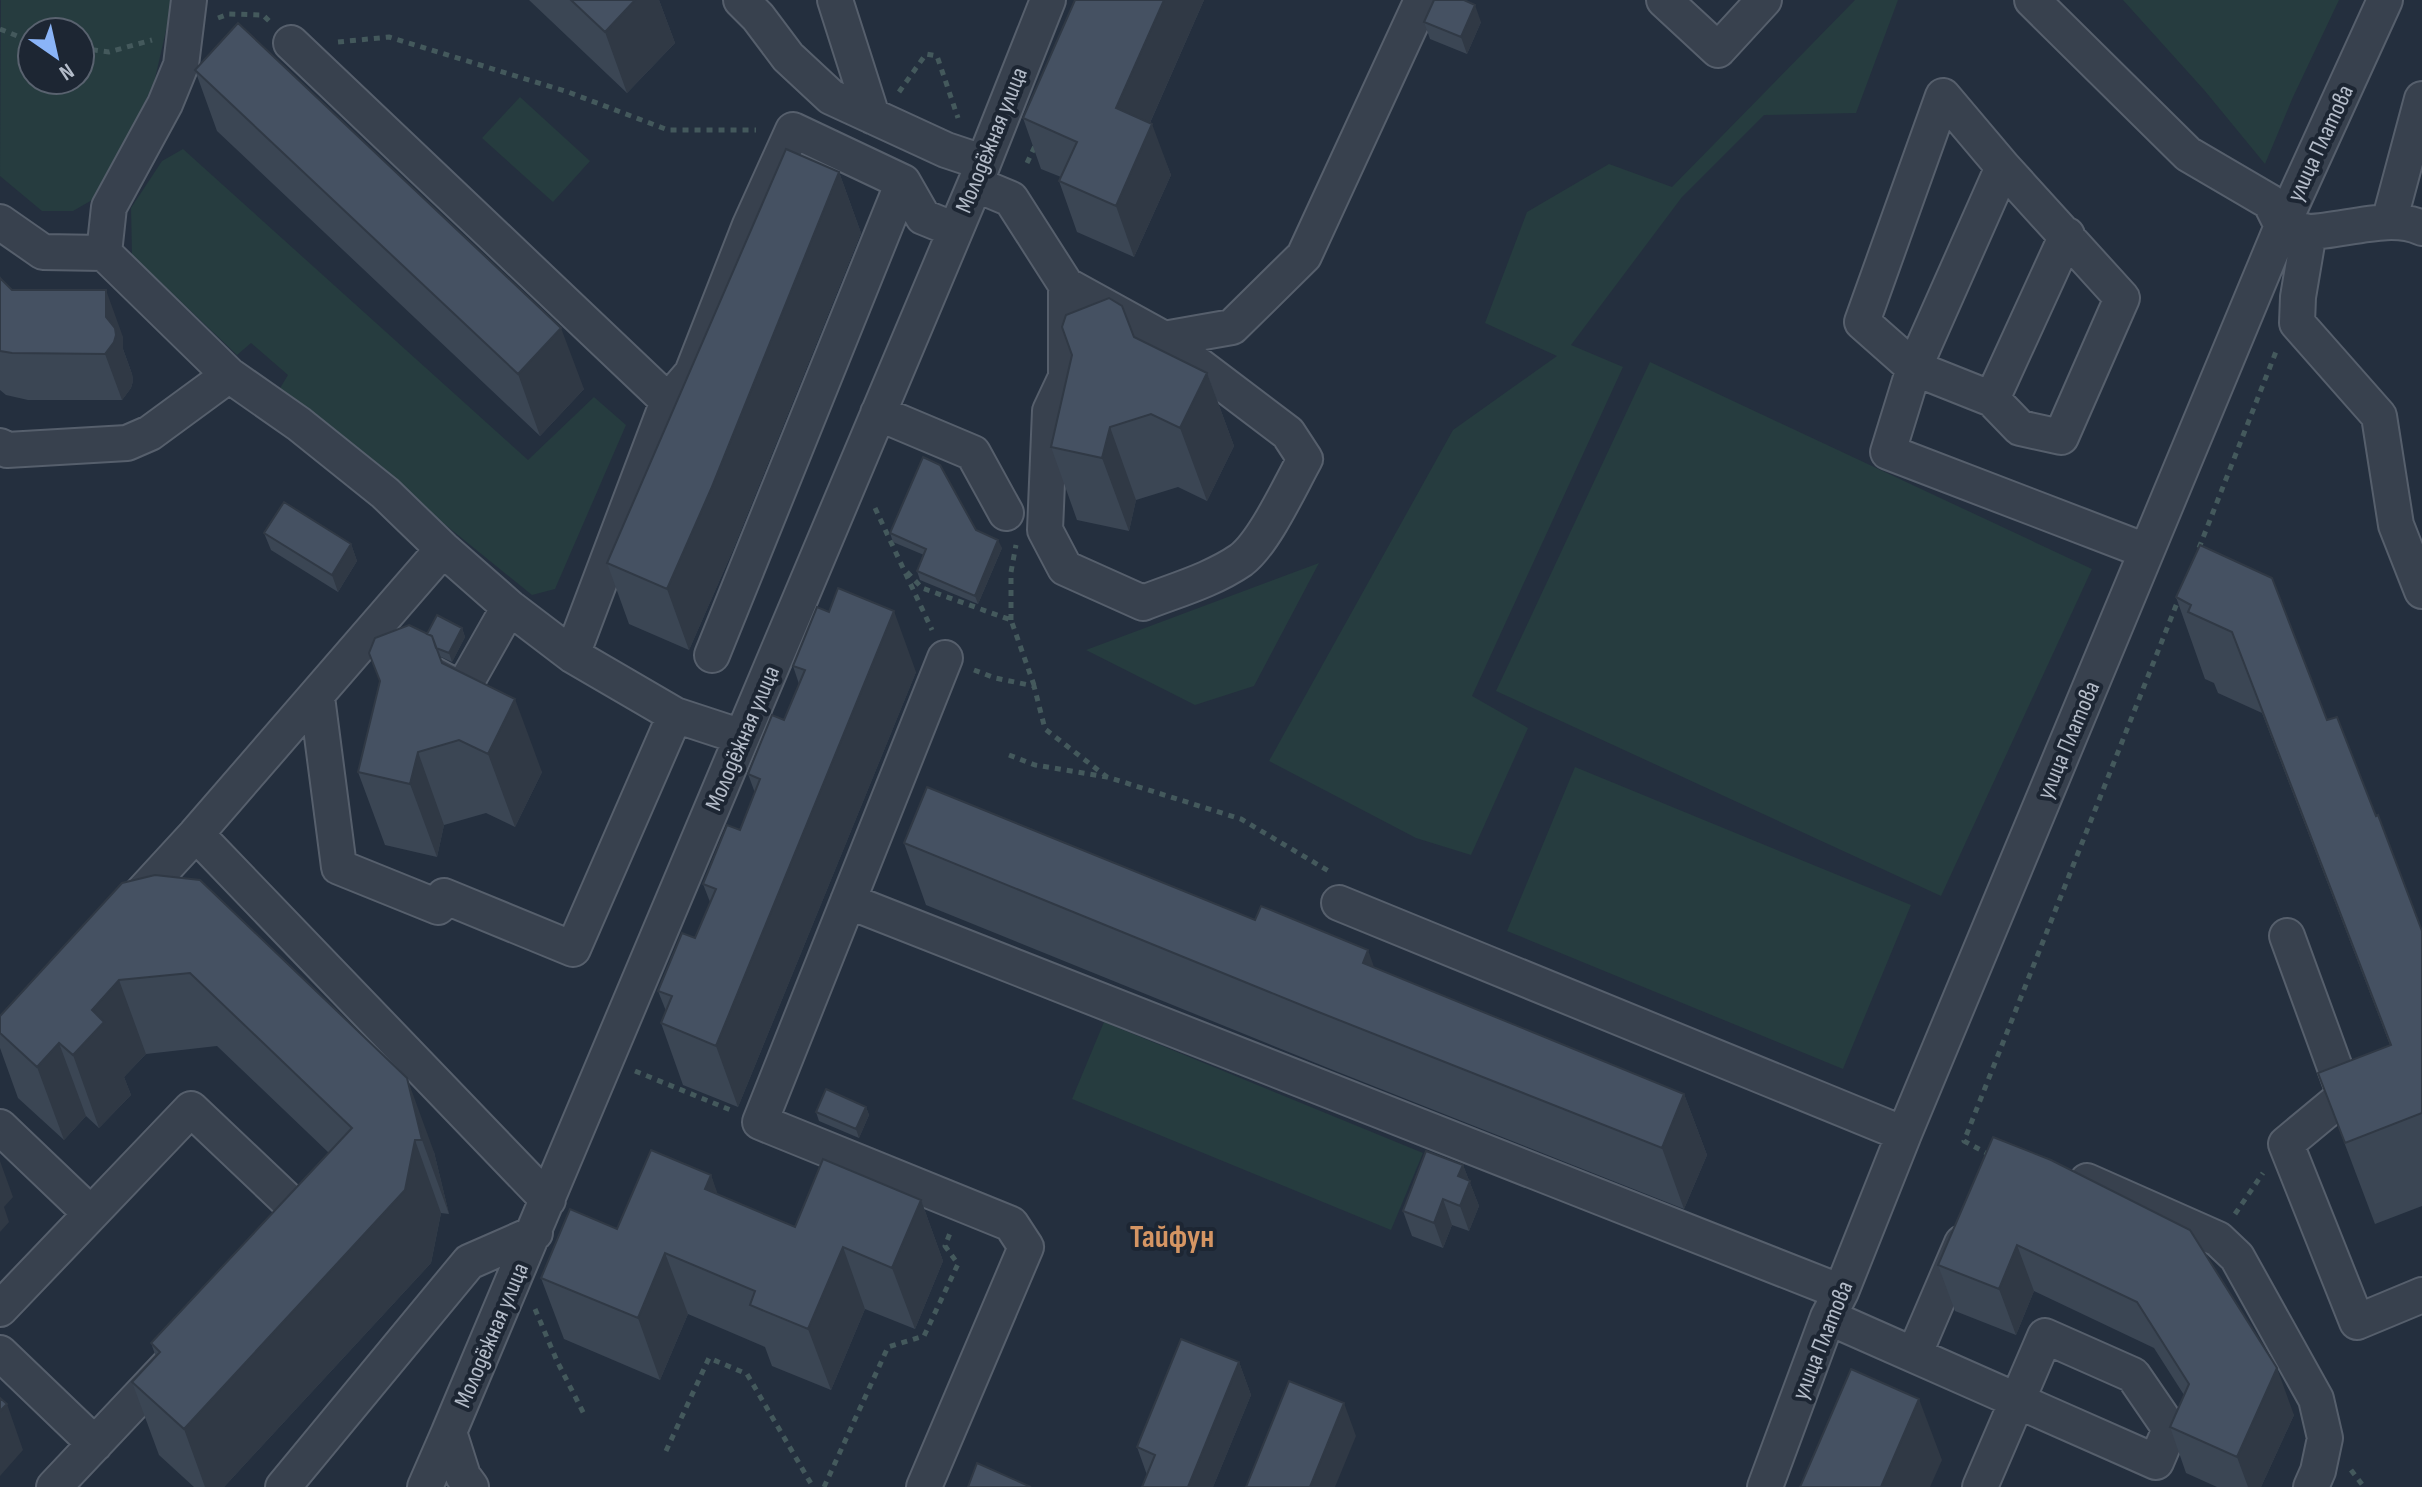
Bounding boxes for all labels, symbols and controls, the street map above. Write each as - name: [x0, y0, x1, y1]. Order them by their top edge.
- north arrow: [16, 16, 96, 96]
- text: N: [54, 57, 79, 86]
- street label: Молодёжная улица: [949, 63, 1034, 217]
- street label: улица Платова: [2281, 80, 2360, 206]
- street label: Молодёжная улица: [699, 661, 786, 815]
- street label: улица Платова: [2031, 677, 2106, 804]
- district label: Тайфун: [1130, 1218, 1214, 1257]
- street label: Молодёжная улица: [448, 1258, 535, 1412]
- street label: улица Платова: [1786, 1277, 1859, 1404]

